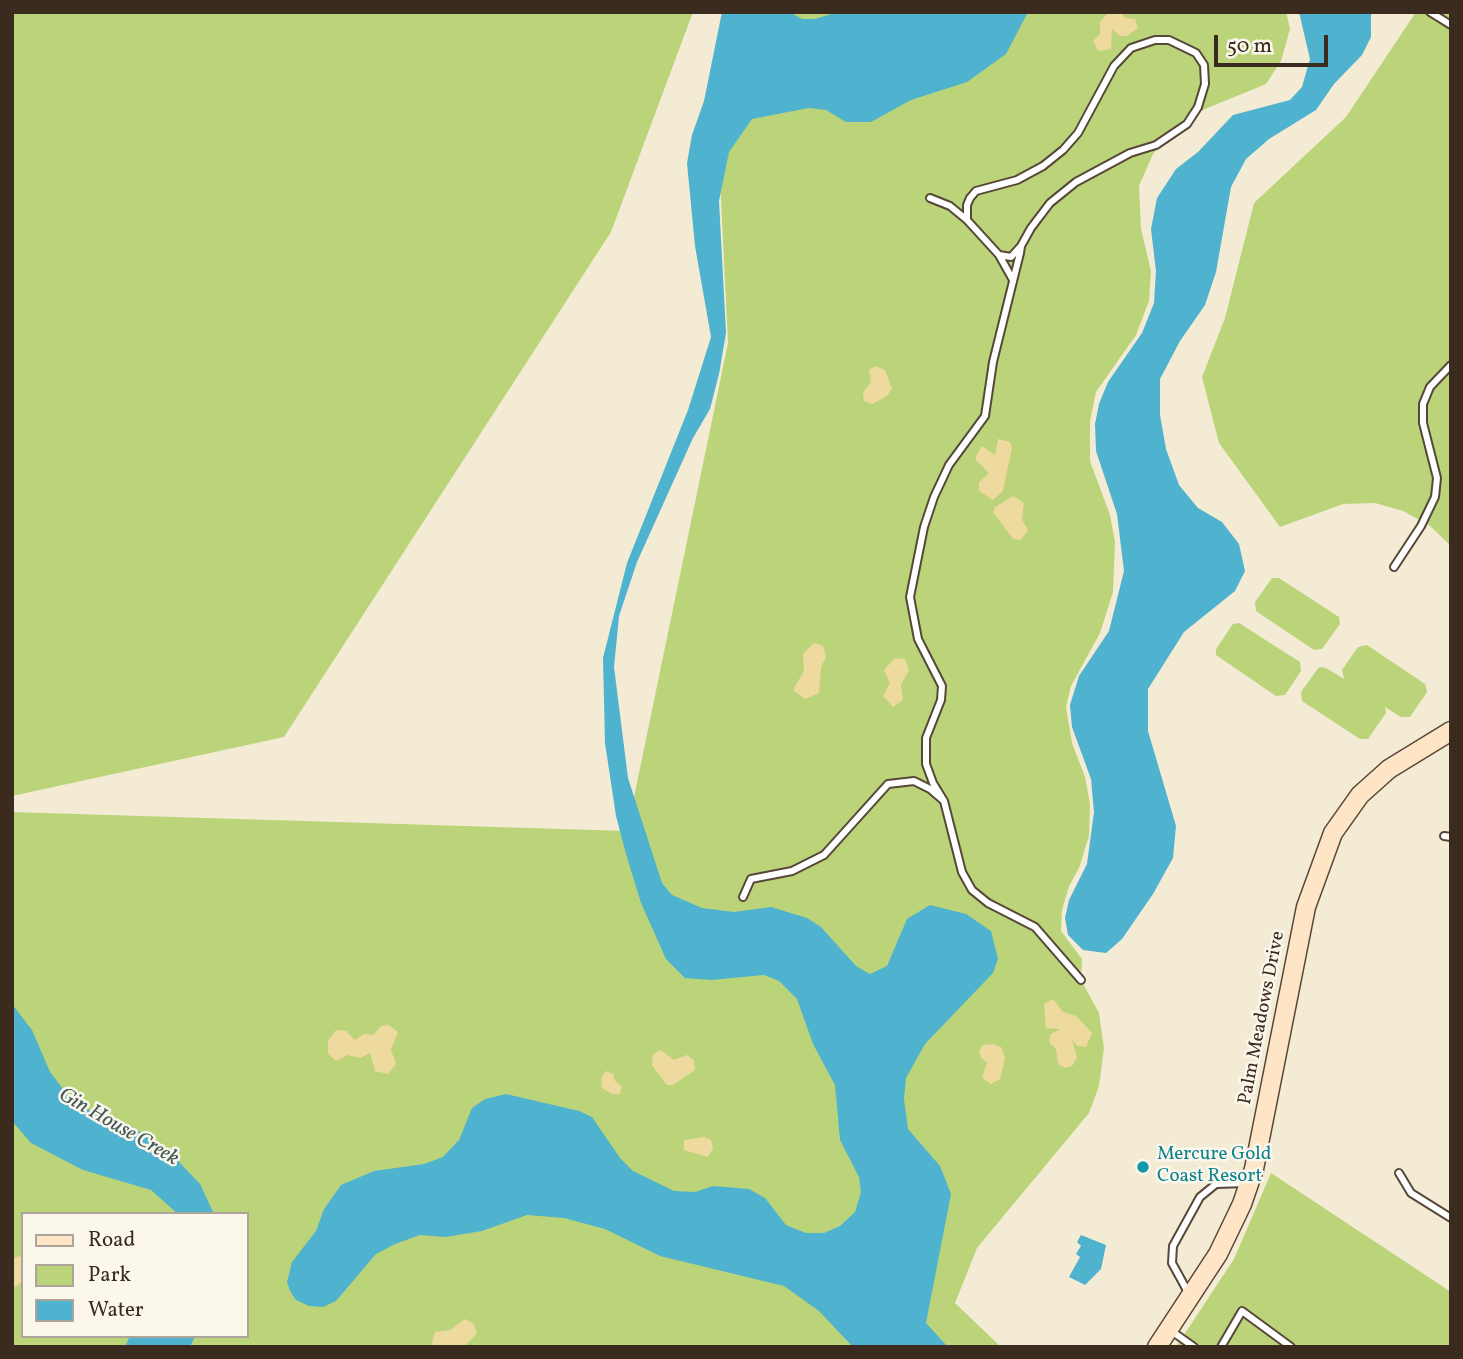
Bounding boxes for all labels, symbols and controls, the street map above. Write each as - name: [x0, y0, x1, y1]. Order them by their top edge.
- scale bar: [1218, 21, 1332, 65]
- text: 50 m: [1227, 32, 1272, 61]
- street label: Palm Meadows Drive: [1235, 929, 1291, 1107]
- water label: Gin House Creek: [53, 1083, 183, 1173]
- place label: Mercure Gold Coast Resort: [1157, 1145, 1271, 1189]
- marker: Mercure Gold Coast Resort: [1135, 1159, 1151, 1175]
- legend: [21, 1212, 248, 1338]
- text: Road: [88, 1226, 135, 1255]
- text: Park: [88, 1261, 131, 1290]
- text: Water: [88, 1296, 144, 1325]

